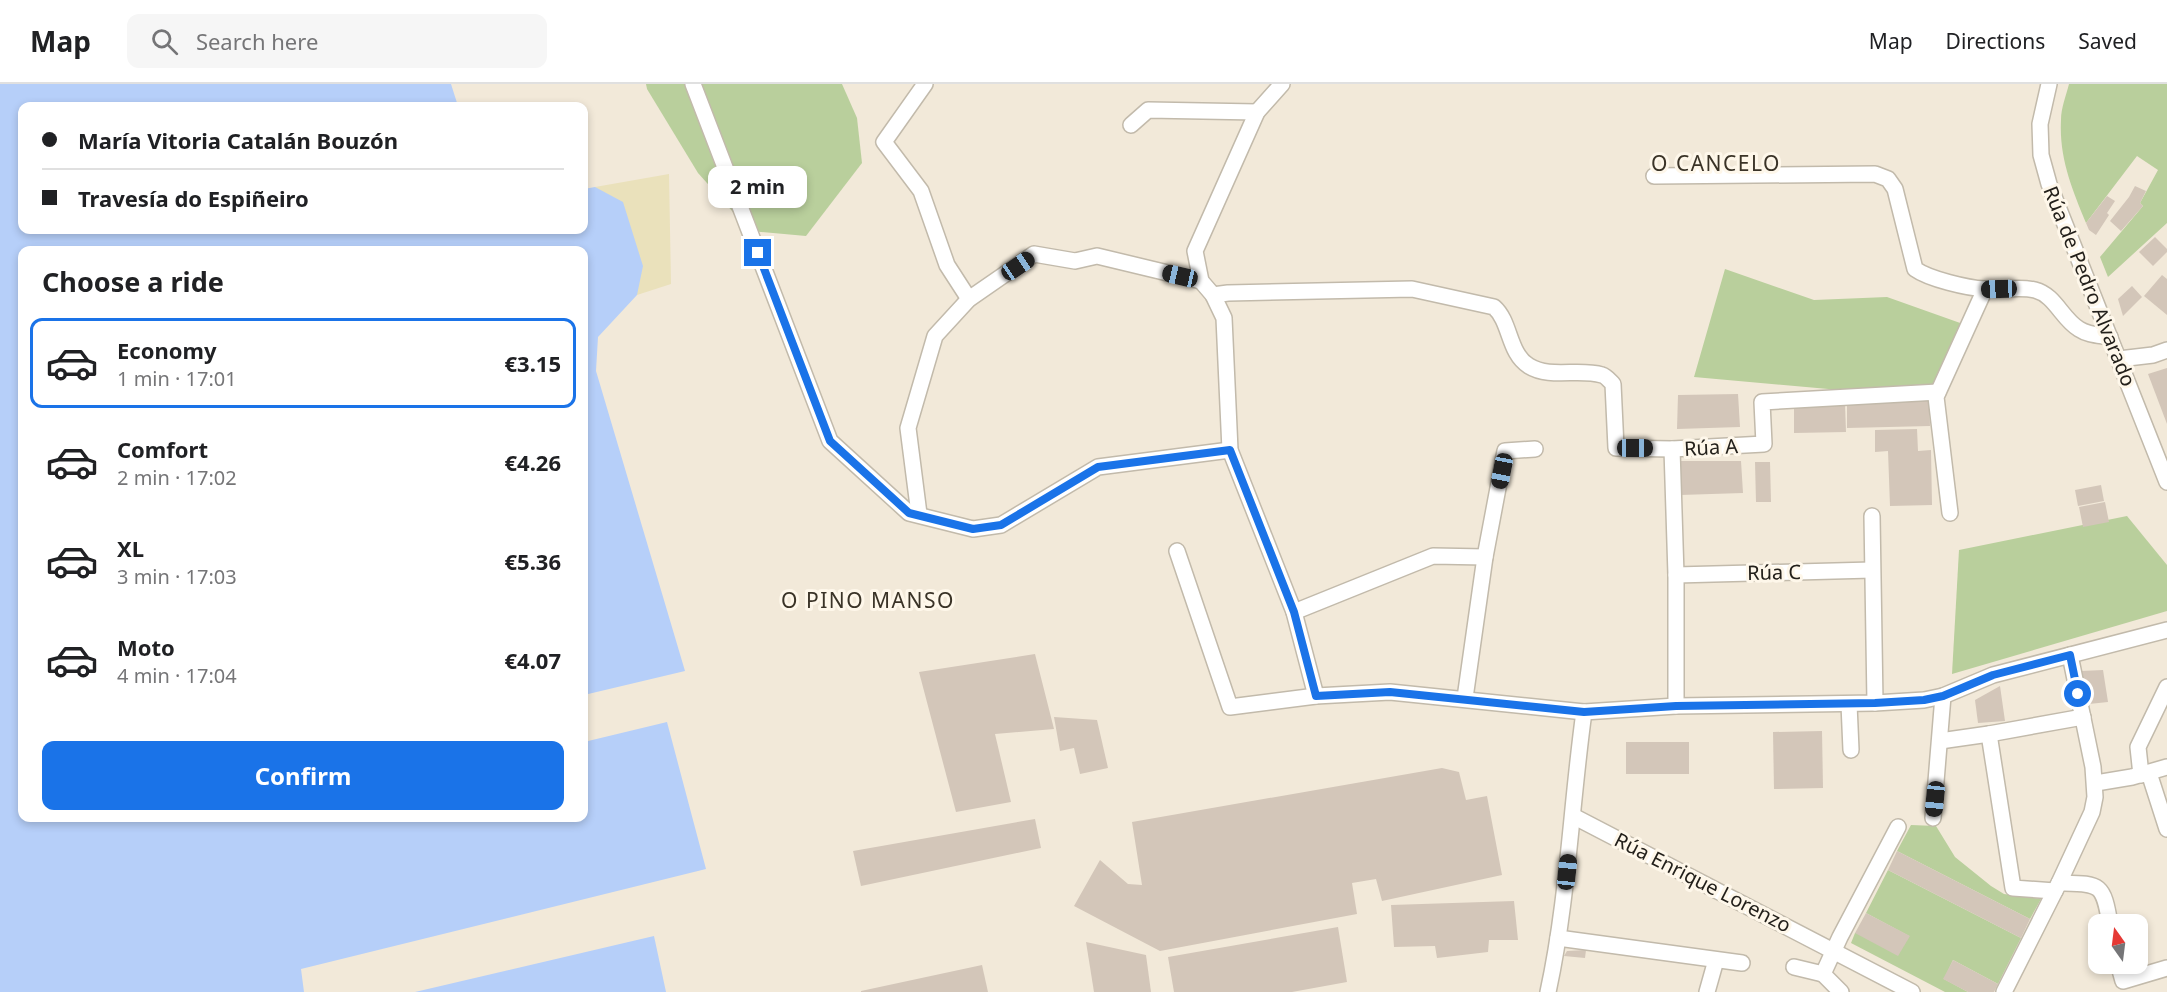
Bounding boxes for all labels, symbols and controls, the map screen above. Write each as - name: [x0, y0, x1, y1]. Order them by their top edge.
- search box: [127, 14, 547, 68]
- text: Map: [30, 22, 91, 60]
- icon: search: [148, 25, 181, 58]
- text: Search here: [196, 26, 318, 56]
- text: Map: [1869, 27, 1913, 55]
- text: Directions: [1946, 27, 2045, 55]
- text: Saved: [2078, 27, 2137, 55]
- text: María Vitoria Catalán Bouzón: [78, 125, 398, 155]
- district label: O CANCELO: [1651, 149, 1781, 177]
- callout: 2 min: [708, 166, 807, 208]
- text: 2 min: [730, 173, 785, 200]
- street label: Rúa de Pedro Alvarado: [2037, 182, 2143, 390]
- text: Travesía do Espiñeiro: [78, 183, 309, 213]
- route end: [744, 239, 771, 266]
- car: [998, 248, 1038, 284]
- text: Choose a ride: [42, 263, 224, 300]
- car: [1160, 263, 1200, 289]
- car: [1981, 279, 2017, 299]
- text: Economy: [117, 335, 216, 365]
- icon: car: [45, 336, 99, 390]
- text: €3.15: [504, 348, 561, 378]
- text: 1 min · 17:01: [117, 365, 237, 392]
- street label: Rúa A: [1683, 432, 1739, 462]
- text: Comfort: [117, 434, 208, 464]
- icon: car: [45, 435, 99, 489]
- car: [1617, 439, 1653, 457]
- text: €4.26: [504, 447, 561, 477]
- car: [1490, 452, 1514, 490]
- text: 2 min · 17:02: [117, 464, 237, 491]
- text: XL: [117, 533, 144, 563]
- icon: car: [45, 534, 99, 588]
- text: €5.36: [504, 546, 561, 576]
- street label: Rúa C: [1747, 558, 1802, 586]
- text: 3 min · 17:03: [117, 563, 237, 590]
- district label: O PINO MANSO: [781, 586, 955, 614]
- text: Moto: [117, 632, 175, 662]
- icon: car: [45, 633, 99, 687]
- text: €4.07: [504, 645, 561, 675]
- text: 4 min · 17:04: [117, 662, 237, 689]
- route start: [2064, 680, 2091, 707]
- button: Confirm: [42, 741, 564, 810]
- car: [1924, 780, 1946, 818]
- street label: Rúa Enrique Lorenzo: [1610, 826, 1796, 938]
- car: [1556, 853, 1578, 891]
- north arrow: [2088, 914, 2148, 974]
- map controls: [2088, 914, 2148, 974]

